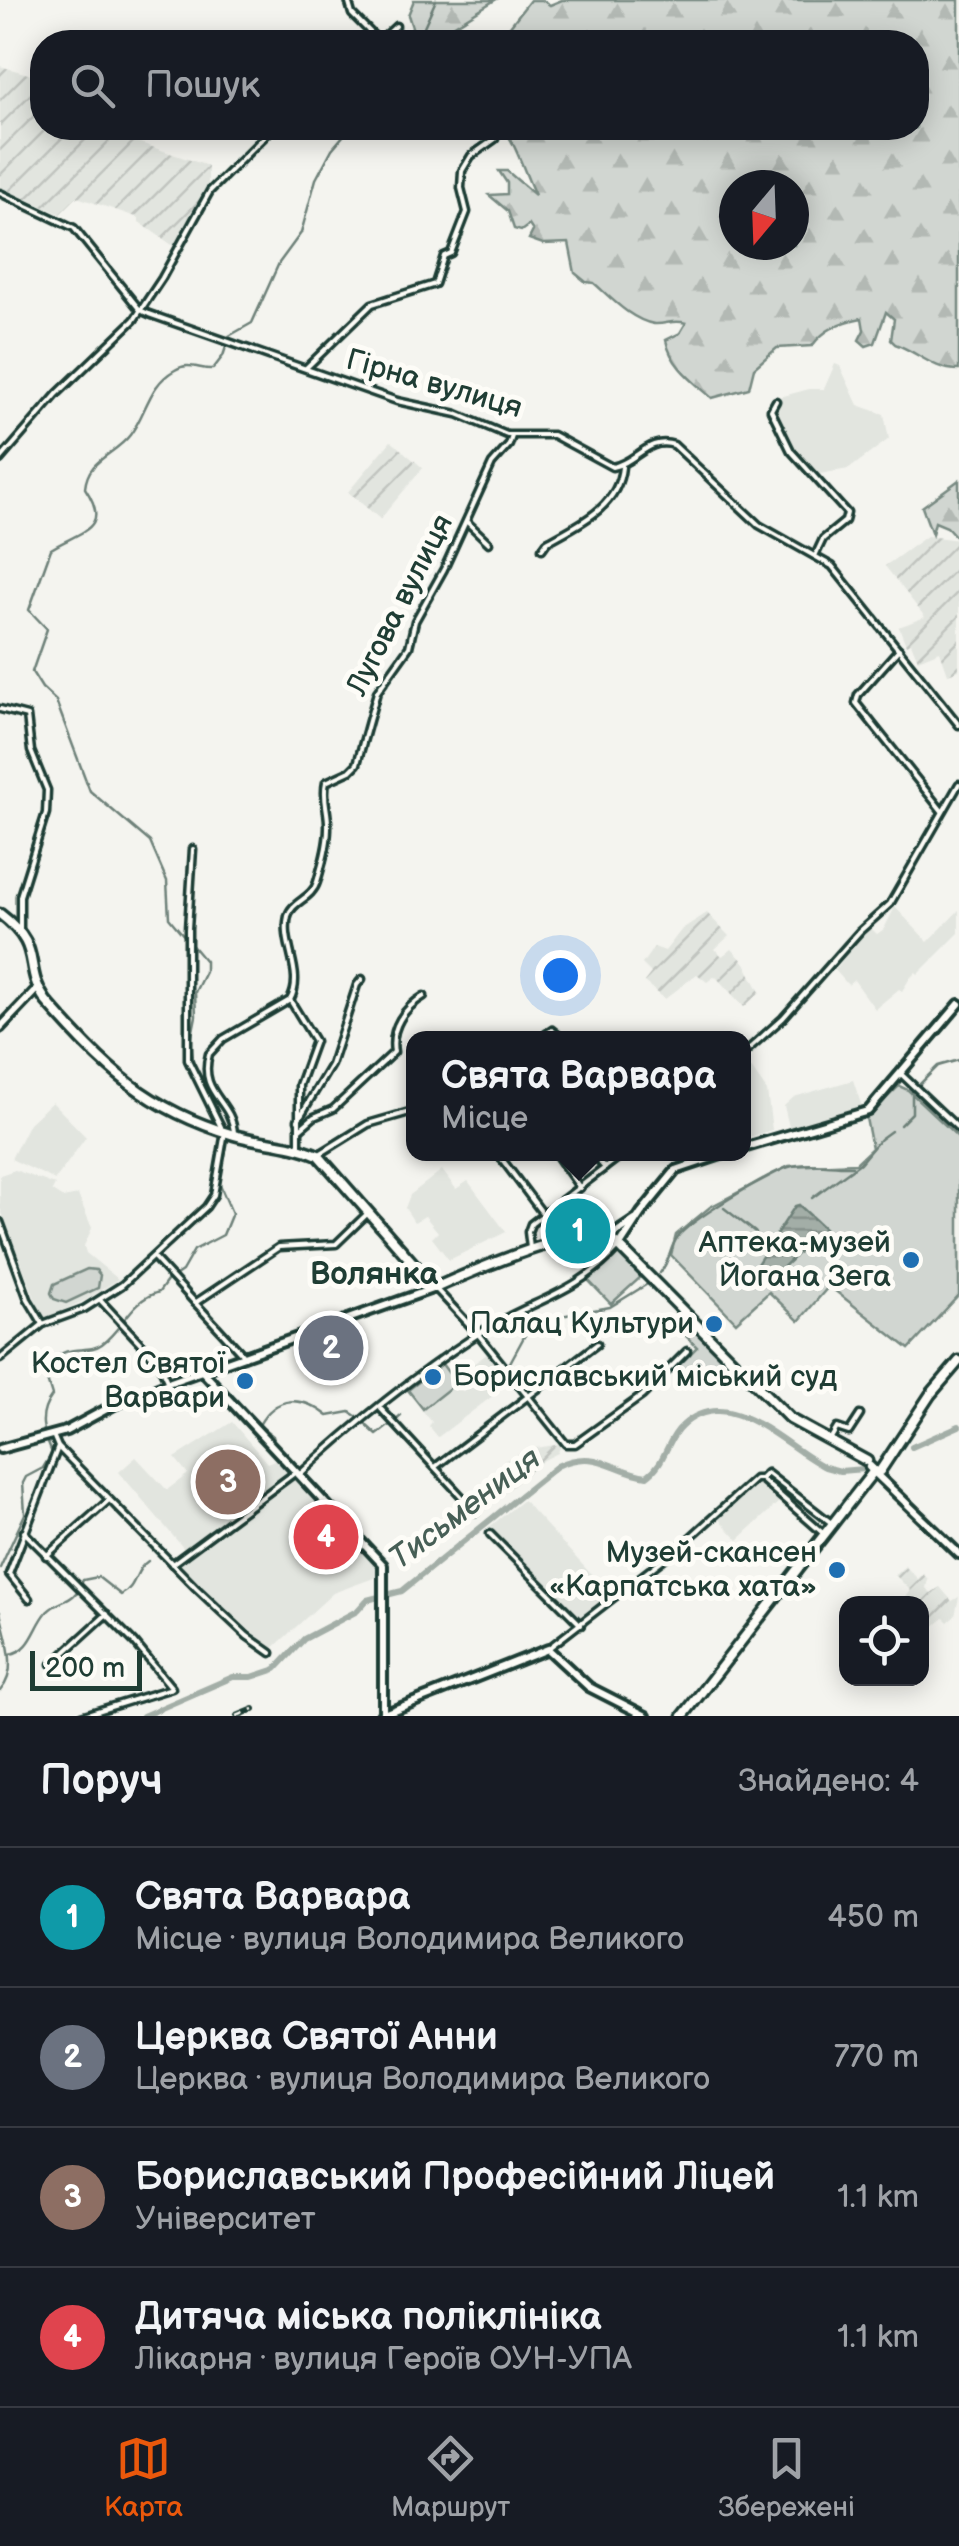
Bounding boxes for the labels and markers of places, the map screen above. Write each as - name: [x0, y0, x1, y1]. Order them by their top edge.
- pin: 1: [546, 1194, 610, 1268]
- place label: Аптека-музей Йогана Зега: [698, 1225, 891, 1295]
- marker: Аптека-музей Йогана Зега: [900, 1249, 922, 1271]
- place label: Палац Культури: [469, 1306, 694, 1342]
- pin: 2: [298, 1310, 364, 1386]
- marker: Палац Культури: [703, 1313, 725, 1335]
- place label: Костел Святої Варвари: [31, 1346, 226, 1416]
- place label: Бориславський міський суд: [453, 1359, 837, 1395]
- marker: Бориславський міський суд: [422, 1366, 444, 1388]
- marker: Костел Святої Варвари: [234, 1370, 256, 1392]
- pin: 3: [196, 1444, 260, 1520]
- pin: 4: [294, 1500, 358, 1574]
- place label: Музей-скансен «Карпатська хата»: [549, 1535, 817, 1605]
- marker: Музей-скансен «Карпатська хата»: [826, 1559, 848, 1581]

